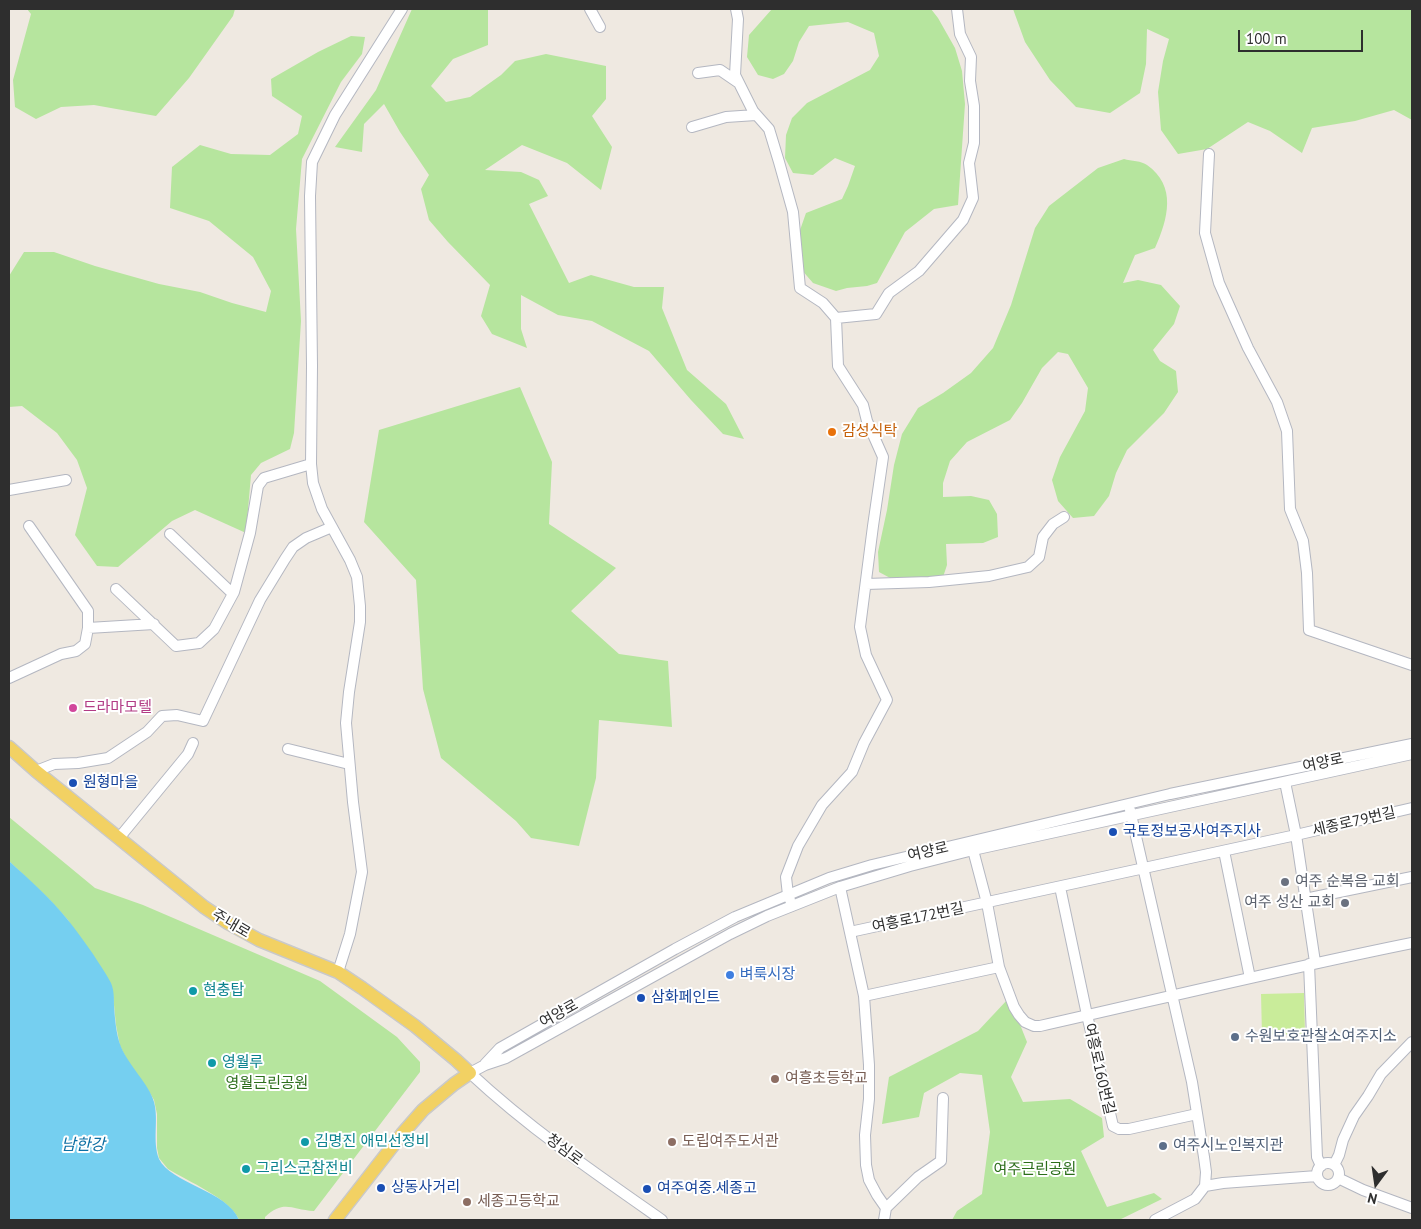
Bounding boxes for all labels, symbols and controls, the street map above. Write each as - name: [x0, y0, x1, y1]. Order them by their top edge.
- scale bar: [1241, 20, 1366, 52]
- text: 100 m: [1246, 29, 1287, 48]
- place label: 감성식탁: [842, 423, 897, 441]
- marker: 감성식탁: [826, 426, 838, 438]
- place label: 드라마모텔: [83, 699, 152, 717]
- marker: 드라마모텔: [67, 702, 79, 714]
- street label: 여양로: [1301, 750, 1345, 776]
- place label: 원형마을: [83, 774, 138, 792]
- marker: 원형마을: [67, 777, 79, 789]
- street label: 세종로79번길: [1310, 804, 1398, 840]
- place label: 국토정보공사여주지사: [1123, 823, 1261, 841]
- marker: 국토정보공사여주지사: [1107, 826, 1119, 838]
- street label: 여양로: [906, 839, 950, 865]
- place label: 여주 순복음 교회: [1295, 873, 1400, 891]
- marker: 여주 순복음 교회: [1279, 876, 1291, 888]
- place label: 여주 성산 교회: [1244, 894, 1335, 912]
- marker: 여주 성산 교회: [1339, 897, 1351, 909]
- street label: 여흥로172번길: [870, 899, 966, 937]
- street label: 주내로: [209, 906, 253, 942]
- place label: 벼룩시장: [740, 966, 795, 984]
- marker: 벼룩시장: [724, 969, 736, 981]
- place label: 현충탑: [203, 982, 244, 1000]
- marker: 현충탑: [187, 985, 199, 997]
- place label: 삼화페인트: [651, 989, 720, 1007]
- marker: 삼화페인트: [635, 992, 647, 1004]
- street label: 여양로: [537, 996, 581, 1032]
- street label: 여흥로160번길: [1080, 1021, 1118, 1117]
- place label: 수원보호관찰소여주지소: [1245, 1028, 1397, 1046]
- marker: 수원보호관찰소여주지소: [1229, 1031, 1241, 1043]
- place label: 영월루: [222, 1054, 263, 1072]
- marker: 영월루: [206, 1057, 218, 1069]
- place label: 여흥초등학교: [785, 1070, 868, 1088]
- marker: 여흥초등학교: [769, 1073, 781, 1085]
- park label: 영월근린공원: [226, 1075, 308, 1093]
- street label: 청심로: [542, 1130, 586, 1170]
- place label: 김명진 애민선정비: [315, 1133, 429, 1151]
- place label: 도립여주도서관: [682, 1133, 779, 1151]
- water label: 남한강: [61, 1135, 105, 1155]
- marker: 김명진 애민선정비: [299, 1136, 311, 1148]
- marker: 도립여주도서관: [666, 1136, 678, 1148]
- place label: 여주시노인복지관: [1173, 1137, 1283, 1155]
- marker: 여주시노인복지관: [1157, 1140, 1169, 1152]
- north arrow: [1351, 1159, 1401, 1209]
- place label: 그리스군참전비: [256, 1160, 353, 1178]
- park label: 여주근린공원: [994, 1161, 1076, 1179]
- marker: 그리스군참전비: [240, 1163, 252, 1175]
- place label: 상동사거리: [391, 1179, 460, 1197]
- place label: 여주여중.세종고: [657, 1180, 757, 1198]
- marker: 상동사거리: [375, 1182, 387, 1194]
- marker: 여주여중.세종고: [641, 1183, 653, 1195]
- text: N: [1366, 1189, 1379, 1208]
- place label: 세종고등학교: [477, 1193, 560, 1211]
- marker: 세종고등학교: [461, 1196, 473, 1208]

